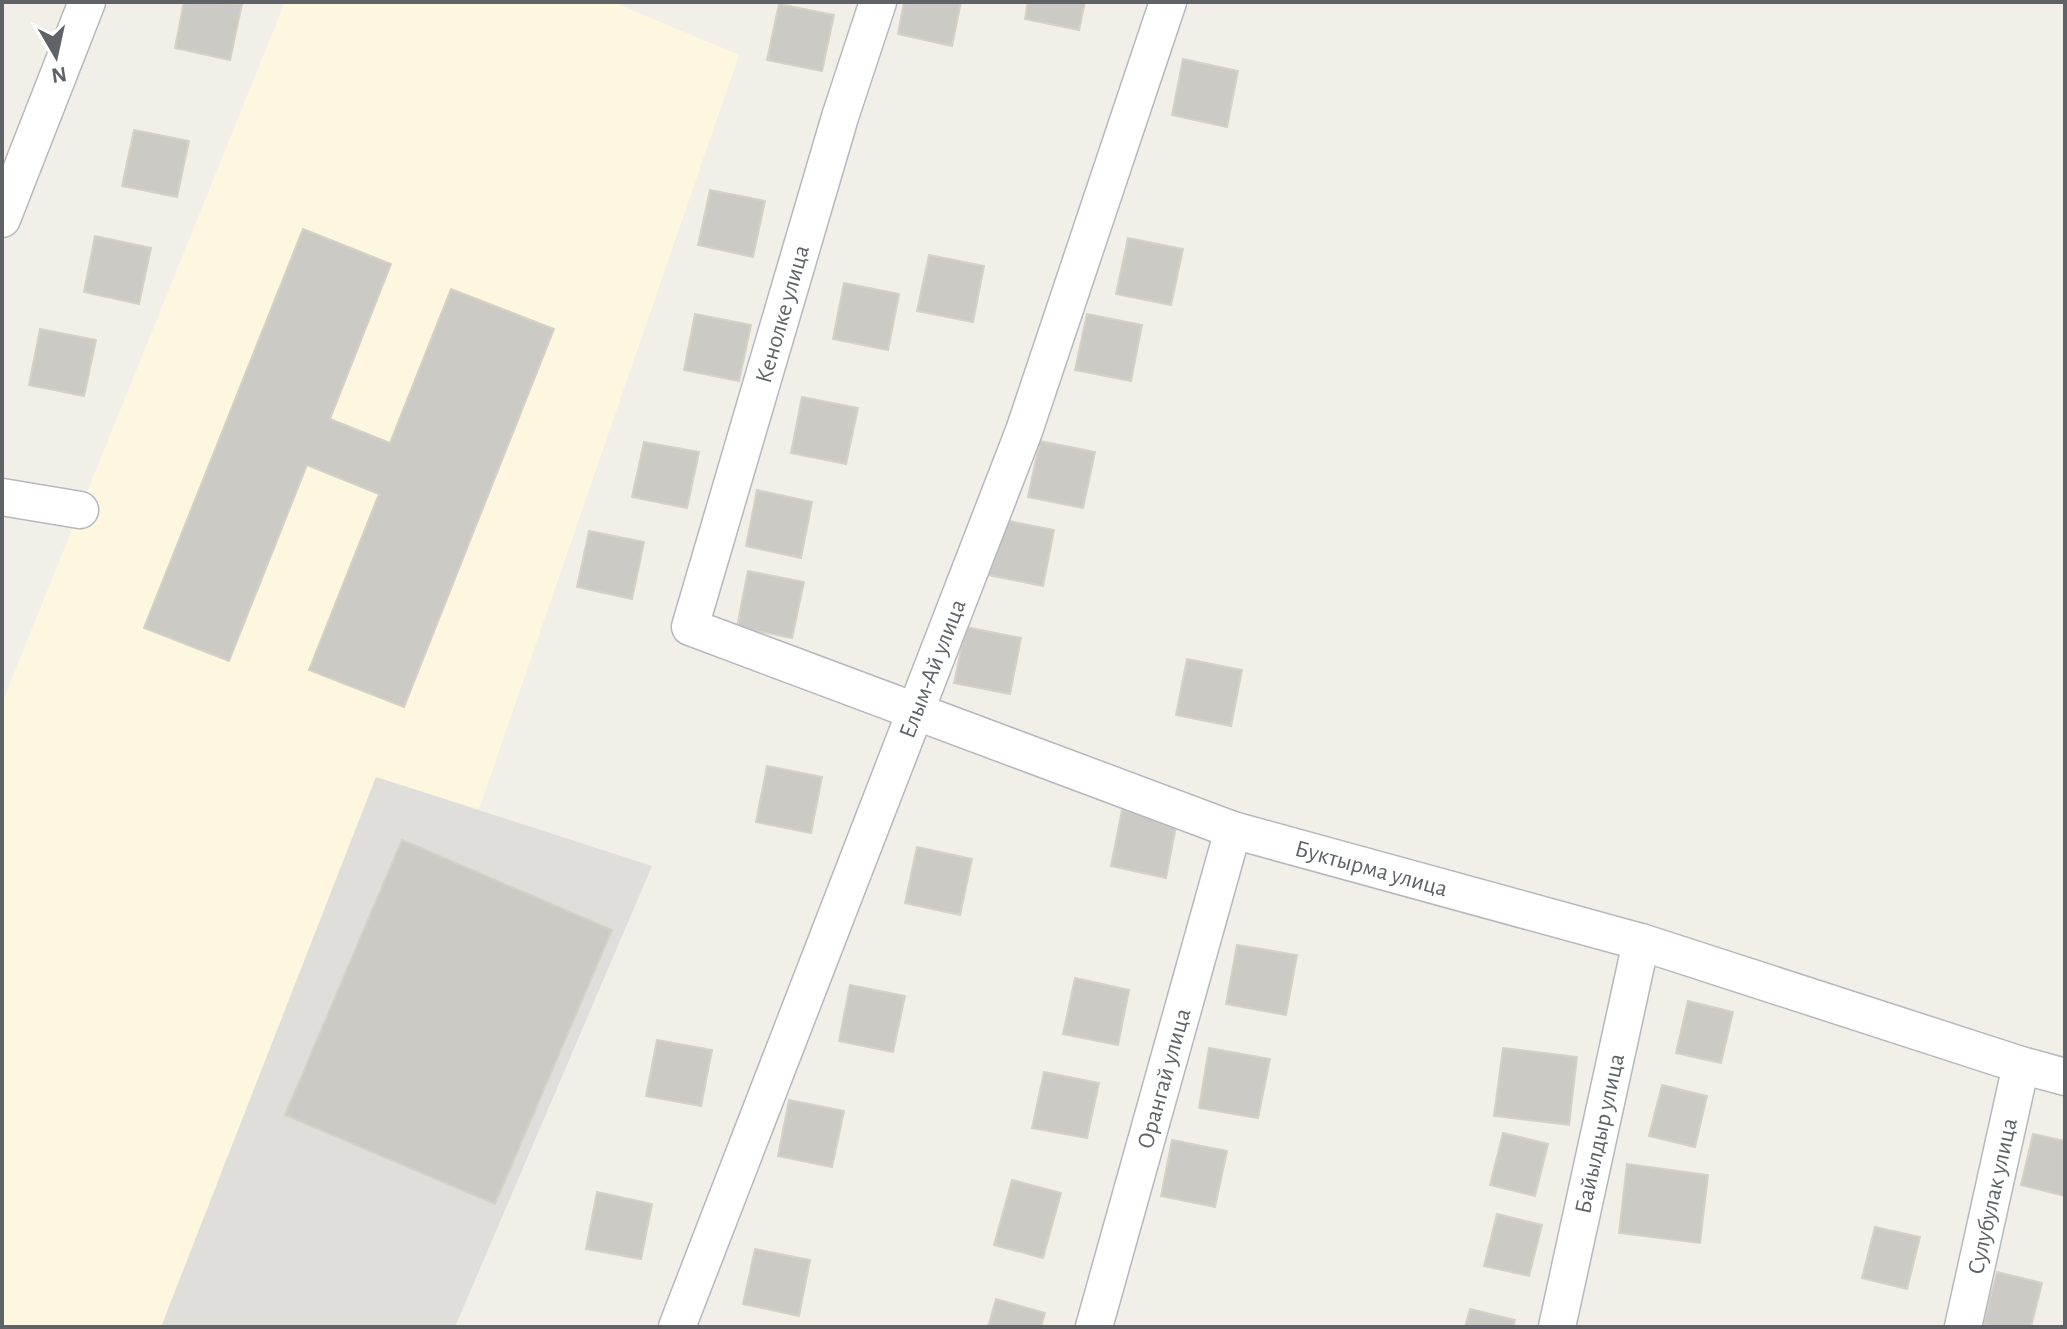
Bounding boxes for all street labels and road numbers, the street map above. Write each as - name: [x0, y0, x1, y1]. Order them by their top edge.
- street label: Кенолке улица: [752, 243, 814, 386]
- street label: Елым-Ай улица: [895, 596, 971, 742]
- street label: Буктырма улица: [1292, 837, 1450, 901]
- street label: Орангай улица: [1133, 1006, 1195, 1152]
- street label: Байылдыр улица: [1571, 1052, 1629, 1216]
- street label: Сулубулак улица: [1964, 1116, 2022, 1277]

